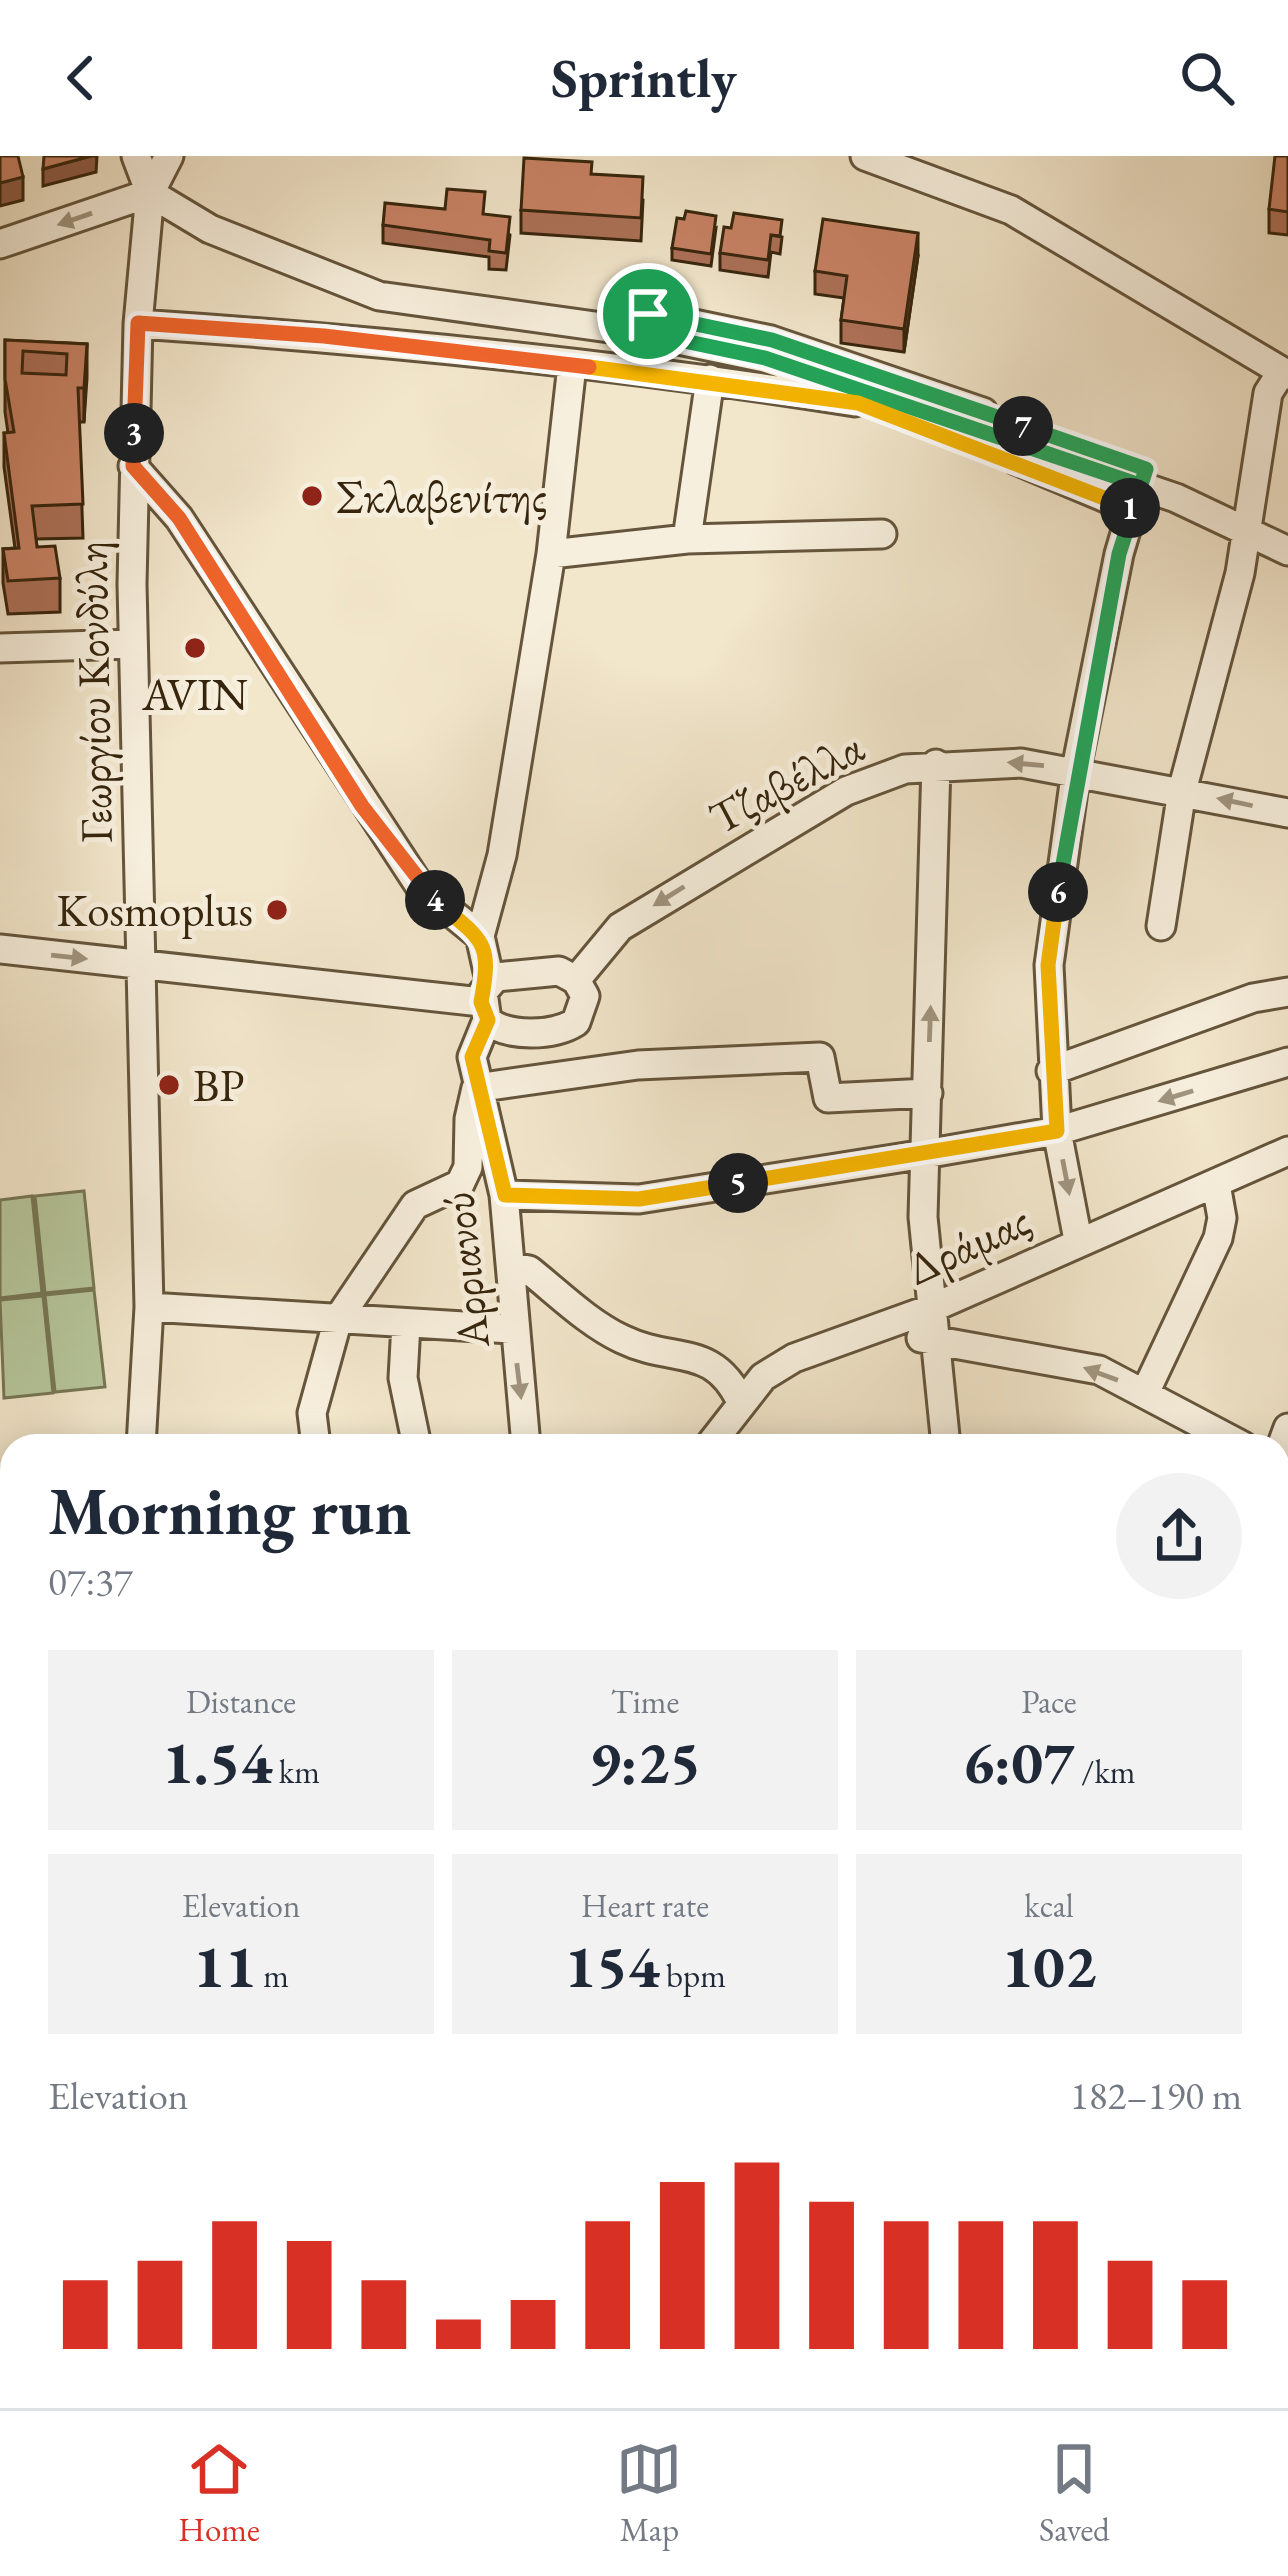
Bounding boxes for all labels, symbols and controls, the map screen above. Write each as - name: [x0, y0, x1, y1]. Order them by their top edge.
- text: Sprintly: [551, 43, 737, 113]
- icon: back: [48, 45, 114, 111]
- icon: search: [1174, 45, 1240, 111]
- one-way arrow: [56, 210, 93, 229]
- pin: [597, 263, 699, 365]
- icon: arrive: [615, 281, 681, 347]
- pin: 7: [993, 396, 1053, 456]
- pin: 3: [104, 403, 164, 463]
- text: 7: [1014, 404, 1032, 447]
- text: 3: [125, 411, 143, 454]
- place label: Σκλαβενίτης: [336, 467, 547, 525]
- pin: 1: [1100, 478, 1160, 538]
- marker: Σκλαβενίτης: [299, 483, 325, 509]
- text: 1: [1121, 486, 1139, 529]
- street label: Γεωργίου Κονδύλη: [61, 541, 125, 843]
- marker: AVIN: [182, 635, 208, 661]
- place label: AVIN: [141, 665, 248, 723]
- street label: Τζαβέλλα: [699, 717, 873, 847]
- one-way arrow: [1007, 754, 1044, 773]
- one-way arrow: [1216, 792, 1253, 811]
- pin: 6: [1028, 862, 1088, 922]
- pin: 4: [405, 870, 465, 930]
- text: 6: [1049, 870, 1067, 913]
- text: 4: [426, 878, 444, 921]
- place label: Kosmoplus: [57, 881, 253, 939]
- one-way arrow: [652, 885, 686, 906]
- marker: Kosmoplus: [264, 897, 290, 923]
- one-way arrow: [51, 947, 89, 966]
- one-way arrow: [921, 1004, 940, 1042]
- place label: BP: [193, 1056, 244, 1114]
- marker: BP: [156, 1072, 182, 1098]
- one-way arrow: [1157, 1088, 1194, 1106]
- pin: 5: [708, 1153, 768, 1213]
- one-way arrow: [1057, 1159, 1076, 1197]
- text: 5: [729, 1161, 747, 1204]
- street label: Αρριανού: [428, 1189, 502, 1352]
- street label: Δράμας: [897, 1190, 1039, 1298]
- one-way arrow: [509, 1363, 528, 1400]
- one-way arrow: [1083, 1364, 1119, 1382]
- text: Morning run: [48, 1468, 412, 1554]
- button: share: [1116, 1473, 1242, 1599]
- text: 07:37: [48, 1556, 133, 1607]
- text: Distance: [186, 1680, 296, 1723]
- text: Time: [611, 1680, 679, 1723]
- text: Pace: [1021, 1680, 1077, 1723]
- text: 1.54: [162, 1723, 272, 1801]
- text: 9:25: [589, 1723, 701, 1801]
- text: 6:07: [962, 1723, 1075, 1801]
- text: km: [272, 1750, 320, 1793]
- text: /km: [1075, 1750, 1136, 1793]
- text: Elevation: [182, 1884, 300, 1927]
- text: Heart rate: [581, 1884, 709, 1927]
- text: kcal: [1024, 1884, 1074, 1927]
- text: 11: [193, 1927, 257, 2005]
- text: 154: [564, 1927, 659, 2005]
- text: 102: [1001, 1927, 1097, 2005]
- text: m: [257, 1954, 289, 1997]
- text: bpm: [659, 1954, 726, 1997]
- text: Elevation: [48, 2070, 188, 2121]
- text: 182–190 m: [1070, 2070, 1242, 2121]
- tab: Home: [178, 2436, 260, 2551]
- tab: Map: [616, 2436, 682, 2551]
- tab: Saved: [1039, 2436, 1110, 2551]

